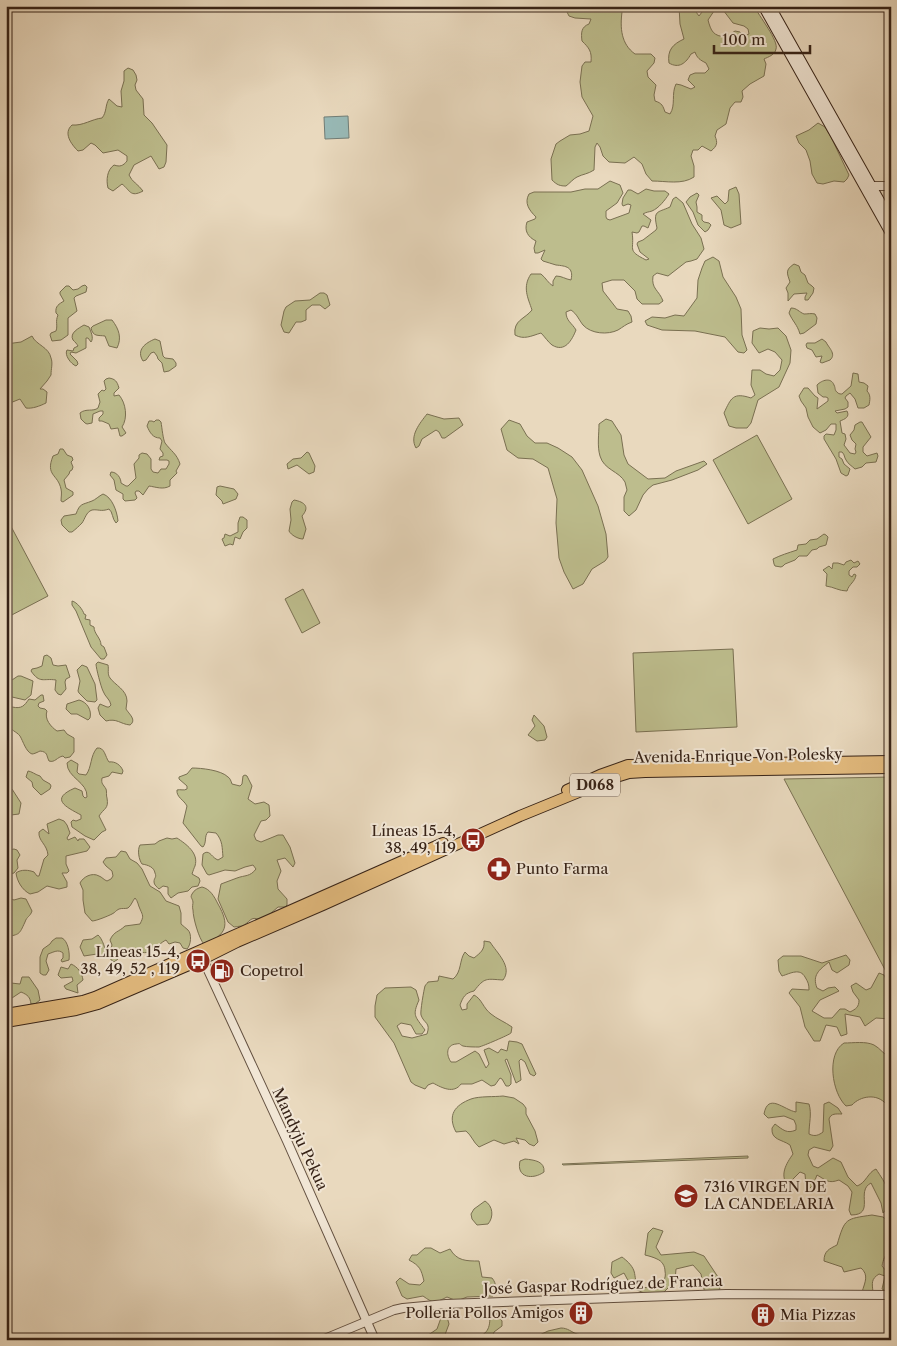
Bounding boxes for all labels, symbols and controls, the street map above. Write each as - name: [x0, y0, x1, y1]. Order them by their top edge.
- scale bar: [714, 22, 811, 54]
- text: 100 m: [722, 30, 765, 49]
- street label: Avenida Enrique Von Polesky: [632, 744, 843, 767]
- road number: D068: [570, 774, 620, 796]
- place label: Líneas 15-4, 38, 49, 119: [371, 821, 456, 857]
- bus stop icon: Líneas 15-4, 38, 49, 119: [460, 827, 486, 853]
- pharmacy icon: Punto Farma: [486, 856, 512, 882]
- place label: Punto Farma: [516, 859, 608, 878]
- place label: Líneas 15-4, 38, 49, 52 , 119: [80, 942, 180, 978]
- bus stop icon: Líneas 15-4, 38, 49, 52 , 119: [185, 948, 211, 974]
- fuel station icon: Copetrol: [209, 958, 235, 984]
- place label: Copetrol: [240, 961, 304, 980]
- street label: Mandyju Pekua: [268, 1085, 333, 1193]
- place label: 7316 VIRGEN DE LA CANDELARIA: [704, 1177, 835, 1213]
- school or university icon: 7316 VIRGEN DE LA CANDELARIA: [673, 1183, 699, 1209]
- street label: José Gaspar Rodríguez de Francia: [481, 1271, 723, 1298]
- building icon: Polleria Pollos Amigos: [568, 1300, 594, 1326]
- building icon: Mia Pizzas: [750, 1302, 776, 1328]
- place label: Polleria Pollos Amigos: [405, 1303, 564, 1322]
- place label: Mia Pizzas: [780, 1305, 856, 1324]

